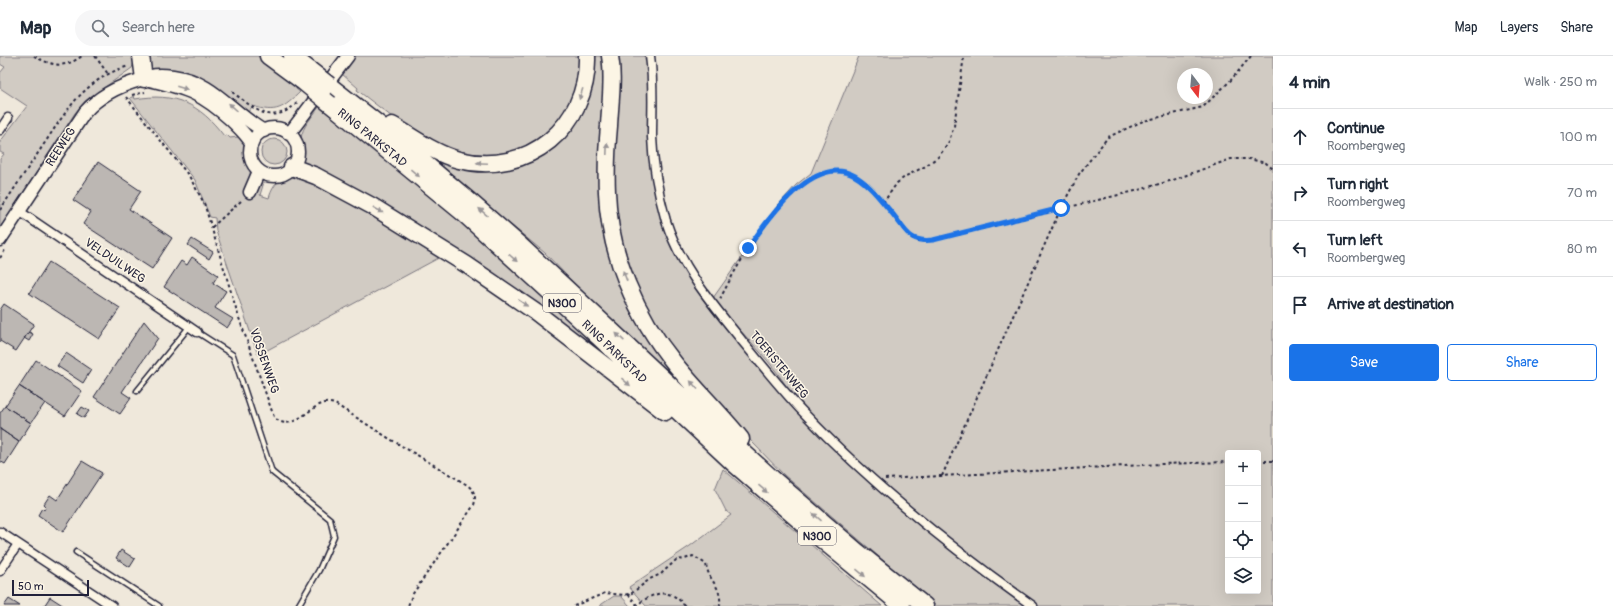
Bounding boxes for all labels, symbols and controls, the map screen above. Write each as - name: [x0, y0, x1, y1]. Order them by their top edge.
- search box: [75, 10, 355, 46]
- text: Map: [20, 16, 51, 40]
- icon: search: [89, 17, 111, 39]
- text: Search here: [121, 18, 195, 37]
- text: Map: [1455, 19, 1478, 36]
- text: Layers: [1500, 19, 1538, 36]
- text: Share: [1560, 19, 1593, 36]
- north arrow: [1177, 68, 1213, 104]
- text: 4 min: [1289, 72, 1330, 93]
- text: Walk · 250 m: [1524, 74, 1597, 90]
- one-way arrow: [176, 85, 188, 91]
- one-way arrow: [578, 89, 584, 101]
- one-way arrow: [228, 103, 238, 112]
- street label: RING PARKSTAD: [334, 105, 410, 171]
- text: Continue: [1327, 119, 1385, 138]
- street label: REEWEG: [43, 124, 79, 169]
- icon: ahead: [1289, 126, 1311, 148]
- text: 100 m: [1560, 129, 1597, 145]
- text: Roombergweg: [1327, 138, 1405, 154]
- one-way arrow: [604, 143, 611, 155]
- one-way arrow: [476, 159, 488, 166]
- one-way arrow: [409, 168, 420, 177]
- text: Turn right: [1327, 175, 1388, 194]
- icon: right: [1289, 182, 1311, 204]
- text: 70 m: [1567, 185, 1597, 201]
- text: Roombergweg: [1327, 194, 1405, 210]
- route start: [1052, 199, 1070, 217]
- one-way arrow: [372, 206, 384, 213]
- one-way arrow: [478, 207, 488, 217]
- text: Turn left: [1327, 231, 1383, 250]
- street label: VELDUILWEG: [82, 235, 148, 287]
- icon: left: [1289, 238, 1311, 260]
- route end: [739, 239, 757, 257]
- text: 80 m: [1567, 241, 1597, 257]
- text: Roombergweg: [1327, 250, 1405, 266]
- one-way arrow: [508, 253, 517, 262]
- one-way arrow: [622, 270, 628, 282]
- road number: N300: [543, 294, 581, 312]
- icon: arrive: [1289, 294, 1311, 316]
- text: Arrive at destination: [1327, 295, 1454, 314]
- one-way arrow: [518, 299, 528, 307]
- street label: RING PARKSTAD: [578, 317, 650, 387]
- street label: VOSSENWEG: [246, 326, 282, 396]
- street label: TOERISTENWEG: [746, 328, 812, 402]
- one-way arrow: [615, 332, 625, 342]
- button: Save: [1289, 344, 1439, 381]
- button: Share: [1447, 344, 1597, 381]
- one-way arrow: [621, 378, 632, 386]
- one-way arrow: [690, 381, 699, 390]
- map controls: [1225, 450, 1261, 594]
- button: +: [1225, 450, 1261, 486]
- one-way arrow: [757, 484, 768, 493]
- button: −: [1225, 486, 1261, 522]
- one-way arrow: [812, 512, 822, 521]
- button: locate: [1225, 522, 1261, 558]
- road number: N300: [798, 527, 836, 545]
- button: layers: [1225, 558, 1261, 594]
- one-way arrow: [856, 569, 867, 578]
- scale bar: [12, 578, 89, 597]
- text: 50 m: [18, 580, 44, 593]

